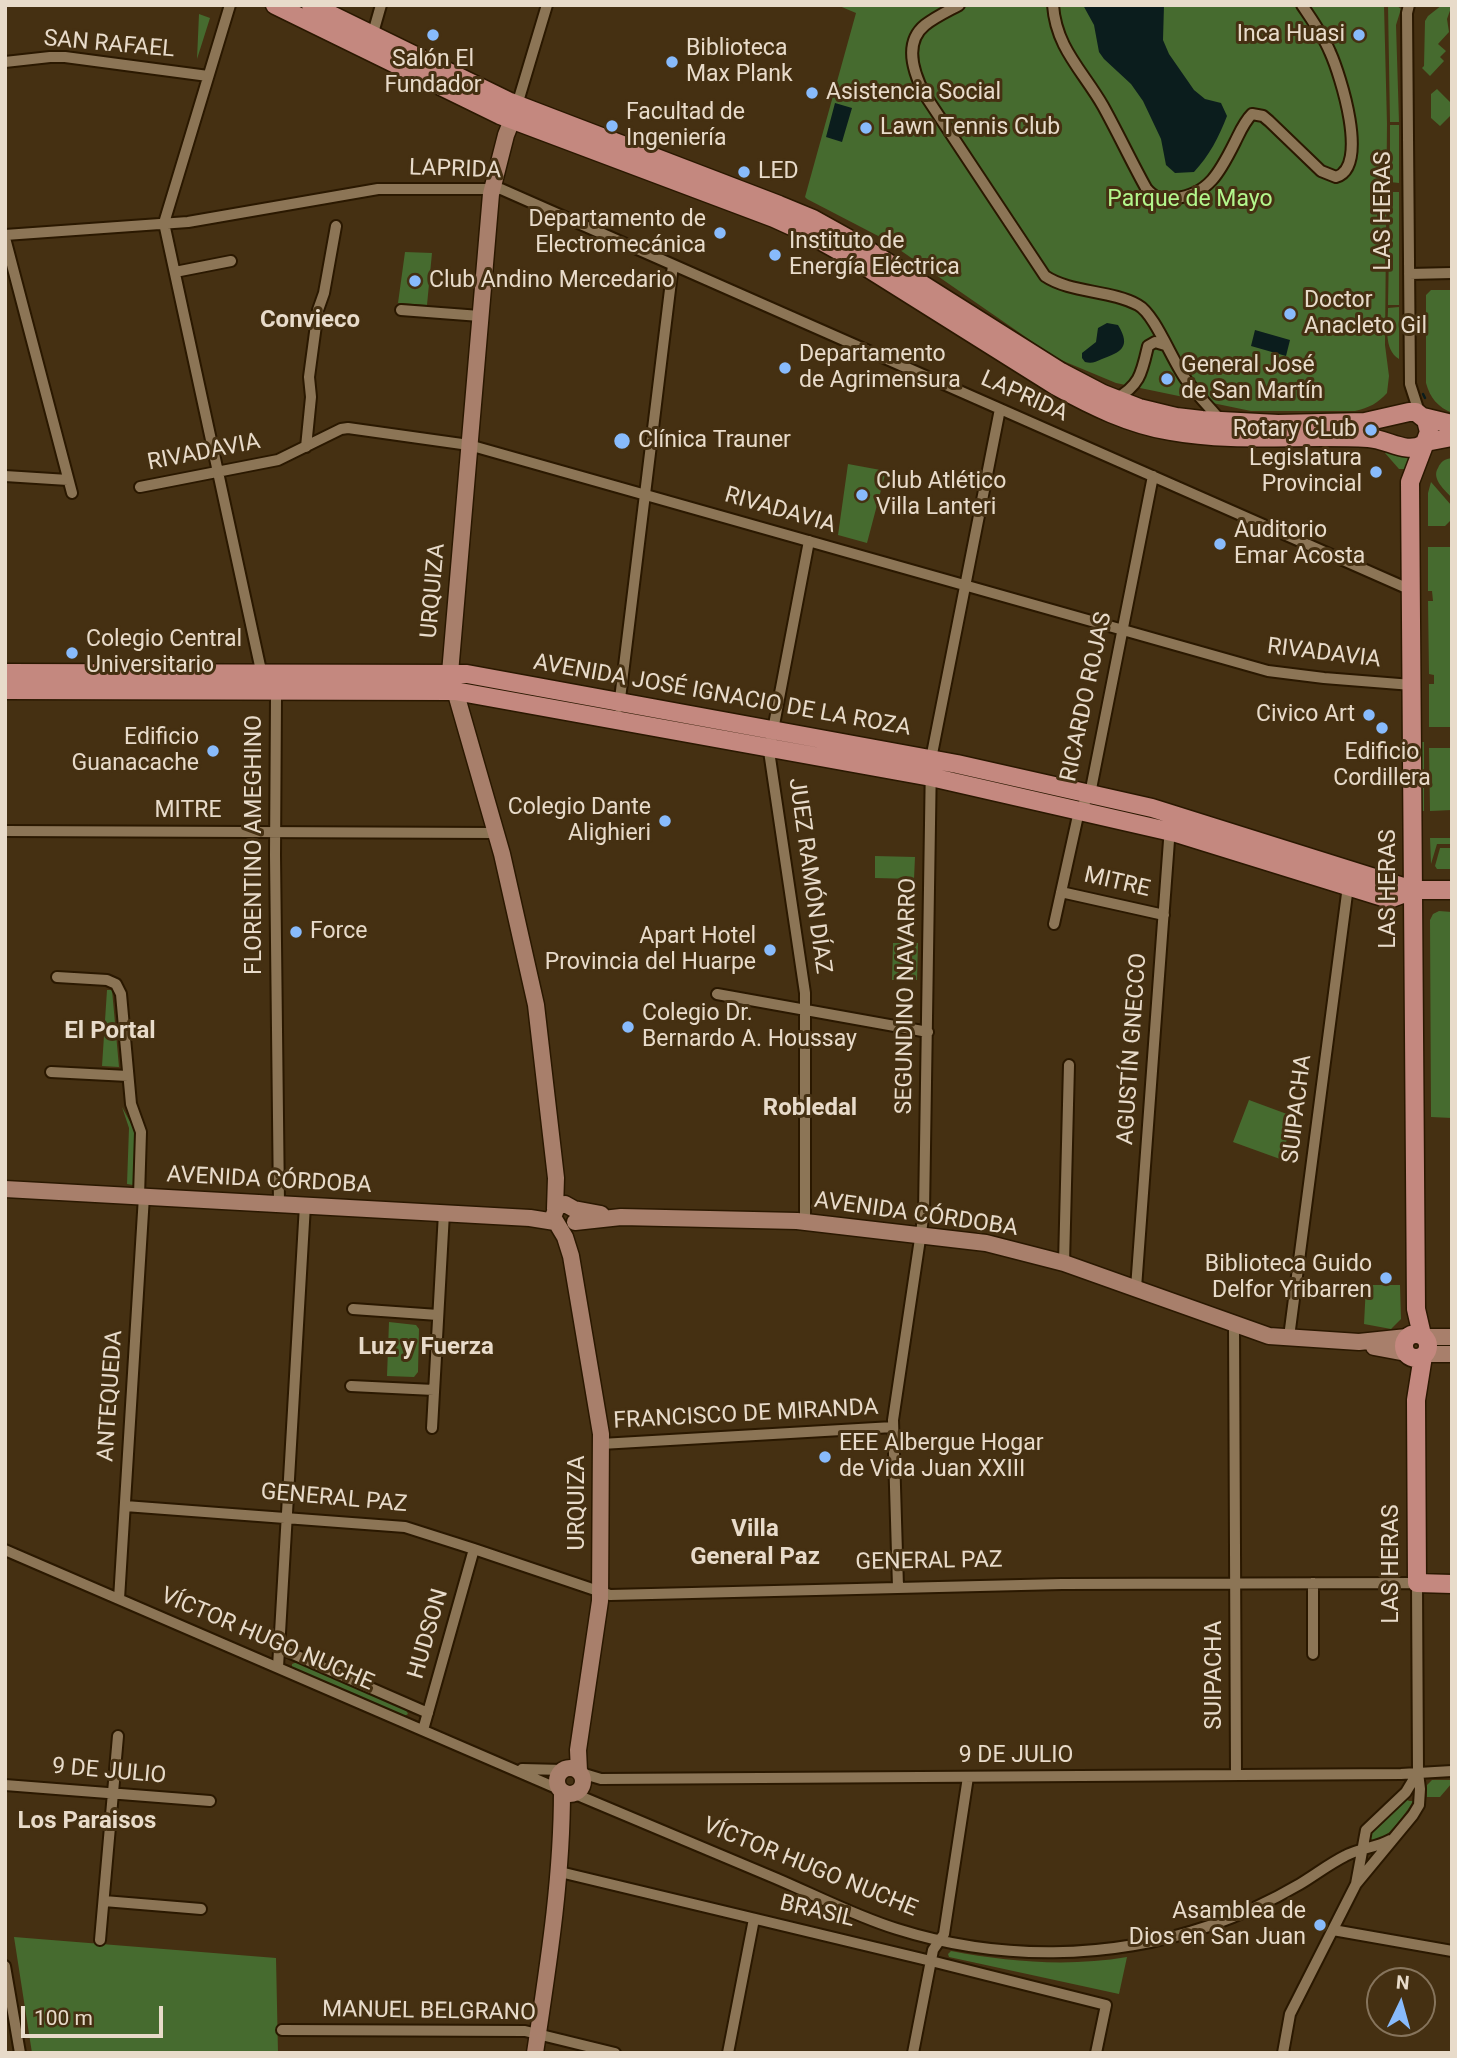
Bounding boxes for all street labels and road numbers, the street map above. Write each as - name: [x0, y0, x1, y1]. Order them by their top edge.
- street label: SAN RAFAEL: [42, 26, 176, 64]
- street label: LAS HERAS: [1370, 151, 1398, 271]
- street label: LAPRIDA: [408, 155, 502, 185]
- street label: LAPRIDA: [976, 366, 1072, 428]
- street label: RIVADAVIA: [145, 429, 263, 477]
- street label: RIVADAVIA: [721, 482, 839, 540]
- street label: URQUIZA: [416, 542, 452, 640]
- street label: RICARDO ROJAS: [1056, 610, 1118, 784]
- street label: RIVADAVIA: [1266, 633, 1382, 675]
- street label: AVENIDA JOSÉ IGNACIO DE LA ROZA: [531, 649, 913, 743]
- street label: FLORENTINO AMEGHINO: [241, 715, 269, 975]
- street label: JUEZ RAMÓN DÍAZ: [782, 776, 836, 976]
- street label: MITRE: [155, 797, 221, 825]
- street label: LAS HERAS: [1375, 829, 1403, 949]
- street label: MITRE: [1081, 862, 1153, 904]
- street label: SEGUNDINO NAVARRO: [891, 877, 923, 1115]
- street label: AGUSTÍN GNECCO: [1113, 952, 1153, 1146]
- street label: SUIPACHA: [1278, 1053, 1318, 1165]
- street label: AVENIDA CÓRDOBA: [166, 1162, 372, 1200]
- street label: AVENIDA CÓRDOBA: [812, 1187, 1020, 1243]
- street label: ANTEQUEDA: [93, 1329, 129, 1463]
- street label: FRANCISCO DE MIRANDA: [613, 1394, 879, 1436]
- street label: URQUIZA: [564, 1455, 592, 1551]
- street label: GENERAL PAZ: [259, 1479, 409, 1519]
- street label: LAS HERAS: [1378, 1504, 1406, 1624]
- street label: GENERAL PAZ: [855, 1547, 1003, 1577]
- street label: VÍCTOR HUGO NUCHE: [156, 1583, 378, 1697]
- street label: HUDSON: [403, 1586, 455, 1682]
- street label: SUIPACHA: [1201, 1620, 1229, 1730]
- street label: 9 DE JULIO: [959, 1742, 1073, 1770]
- street label: 9 DE JULIO: [51, 1753, 167, 1791]
- street label: VÍCTOR HUGO NUCHE: [699, 1812, 921, 1924]
- street label: BRASIL: [777, 1890, 857, 1934]
- street label: MANUEL BELGRANO: [322, 1996, 536, 2028]

